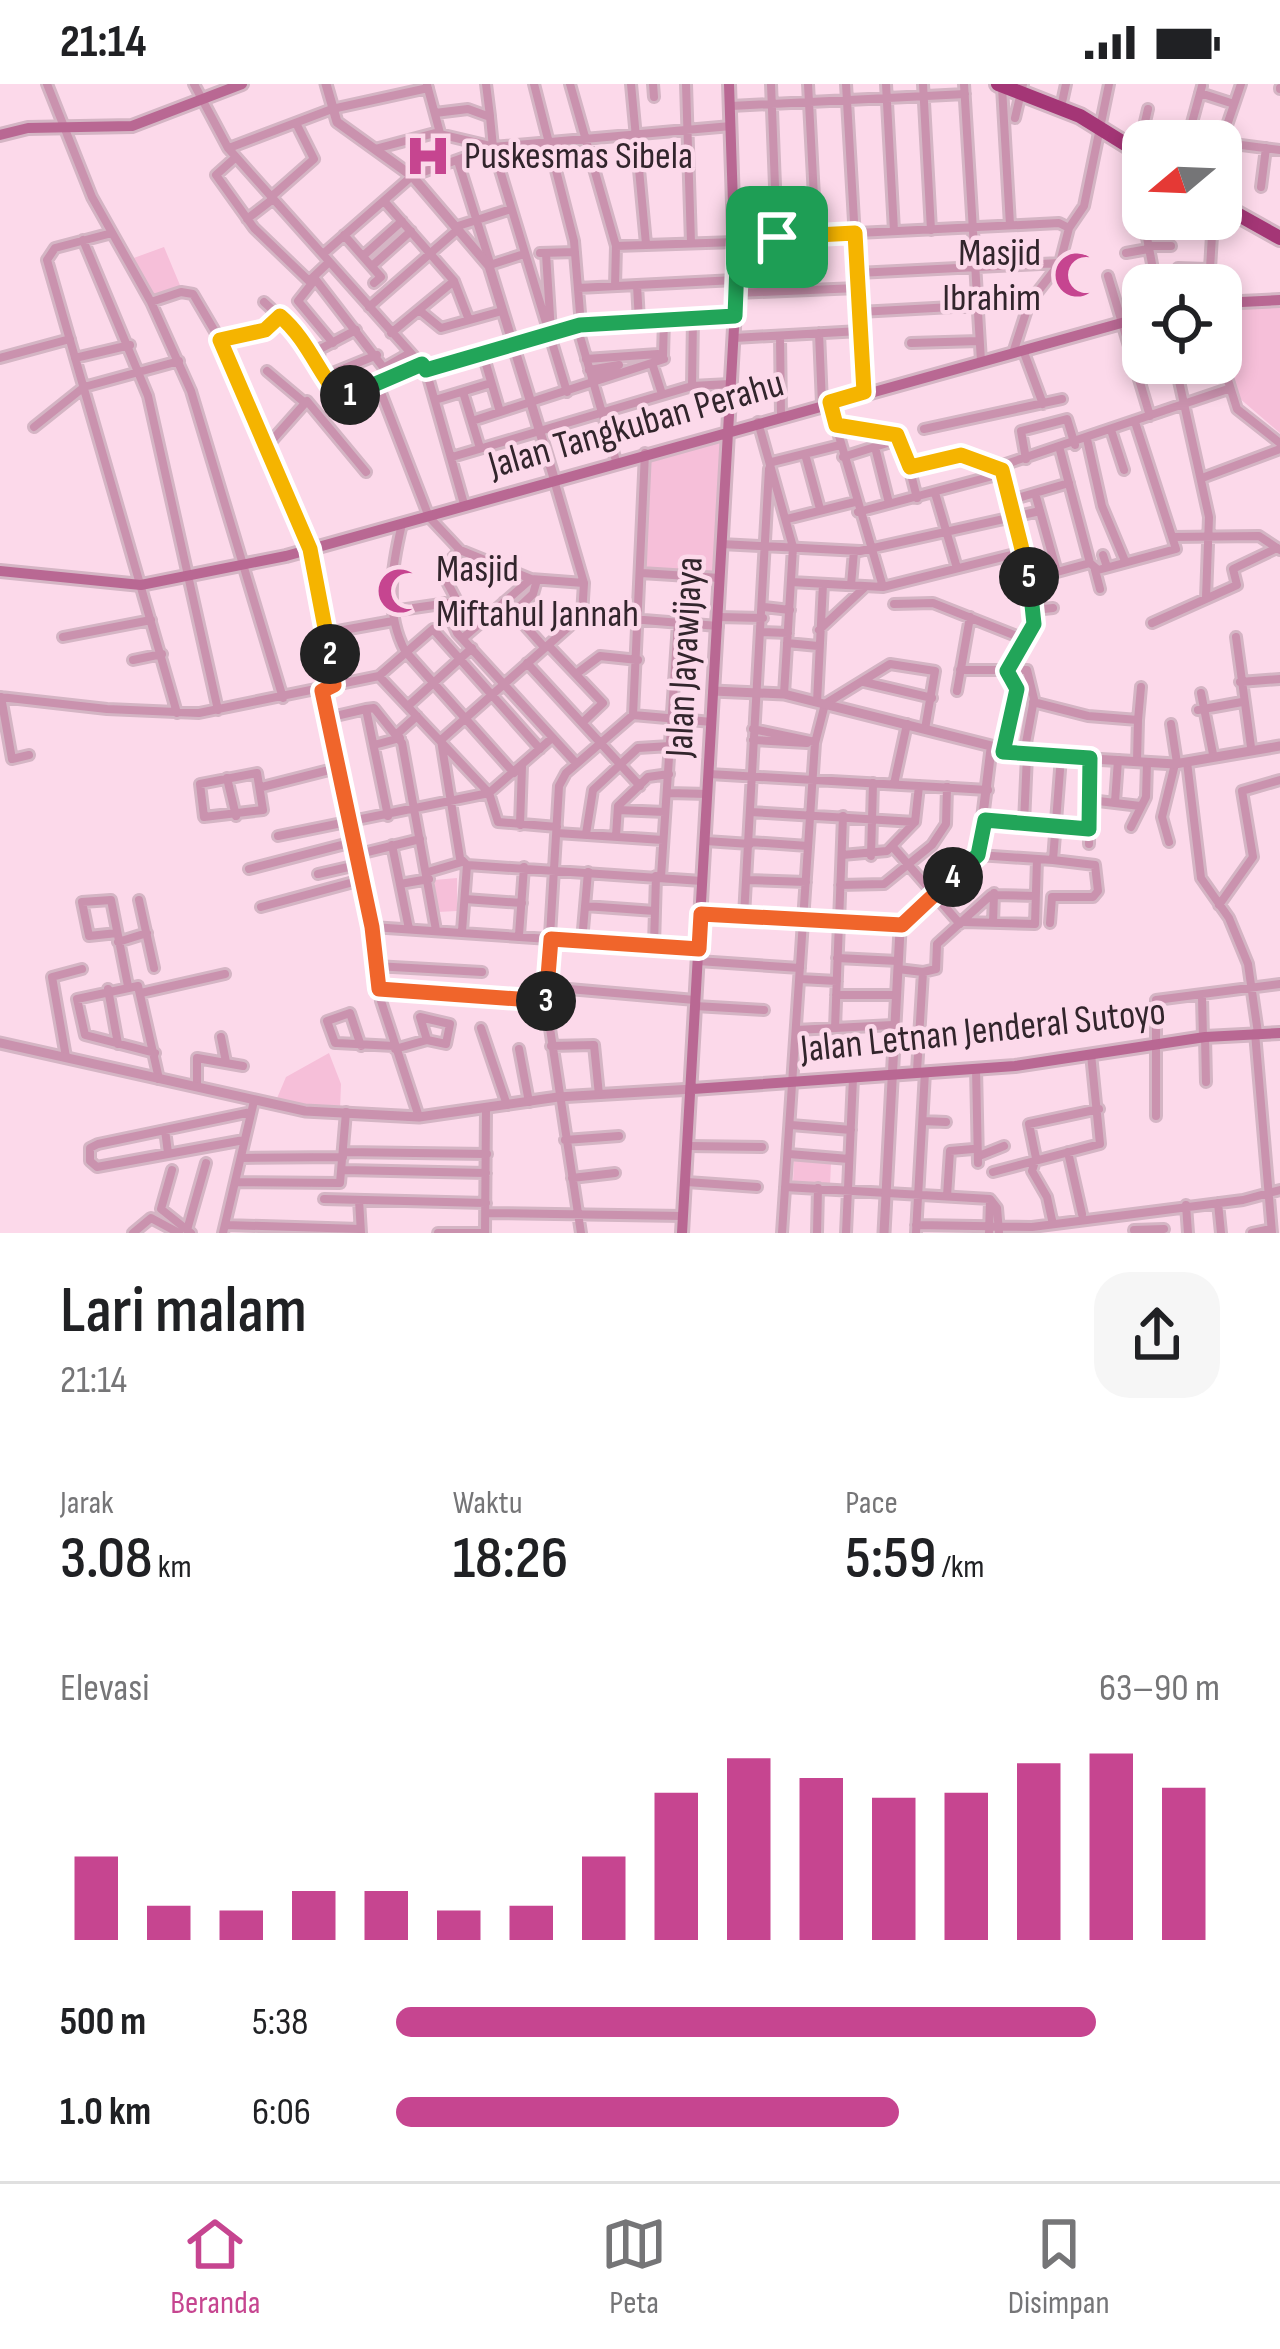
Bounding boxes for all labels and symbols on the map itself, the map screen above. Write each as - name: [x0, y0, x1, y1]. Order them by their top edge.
- north arrow: [1122, 120, 1242, 240]
- hospital icon: Puskesmas Sibela: [403, 131, 453, 181]
- place label: Puskesmas Sibela: [464, 133, 693, 180]
- pin: [726, 186, 828, 288]
- place label: Masjid Ibrahim: [942, 230, 1041, 322]
- mosque icon: Masjid Ibrahim: [1052, 250, 1102, 300]
- street label: Jalan Tangkuban Perahu: [482, 360, 789, 490]
- pin: 1: [320, 365, 380, 425]
- place label: Masjid Miftahul Jannah: [436, 546, 639, 638]
- pin: 5: [999, 547, 1059, 607]
- street label: Jalan Jayawijaya: [656, 556, 714, 759]
- mosque icon: Masjid Miftahul Jannah: [375, 566, 425, 616]
- pin: 2: [300, 624, 360, 684]
- pin: 4: [923, 847, 983, 907]
- pin: 3: [516, 971, 576, 1031]
- street label: Jalan Letnan Jenderal Sutoyo: [797, 988, 1168, 1074]

